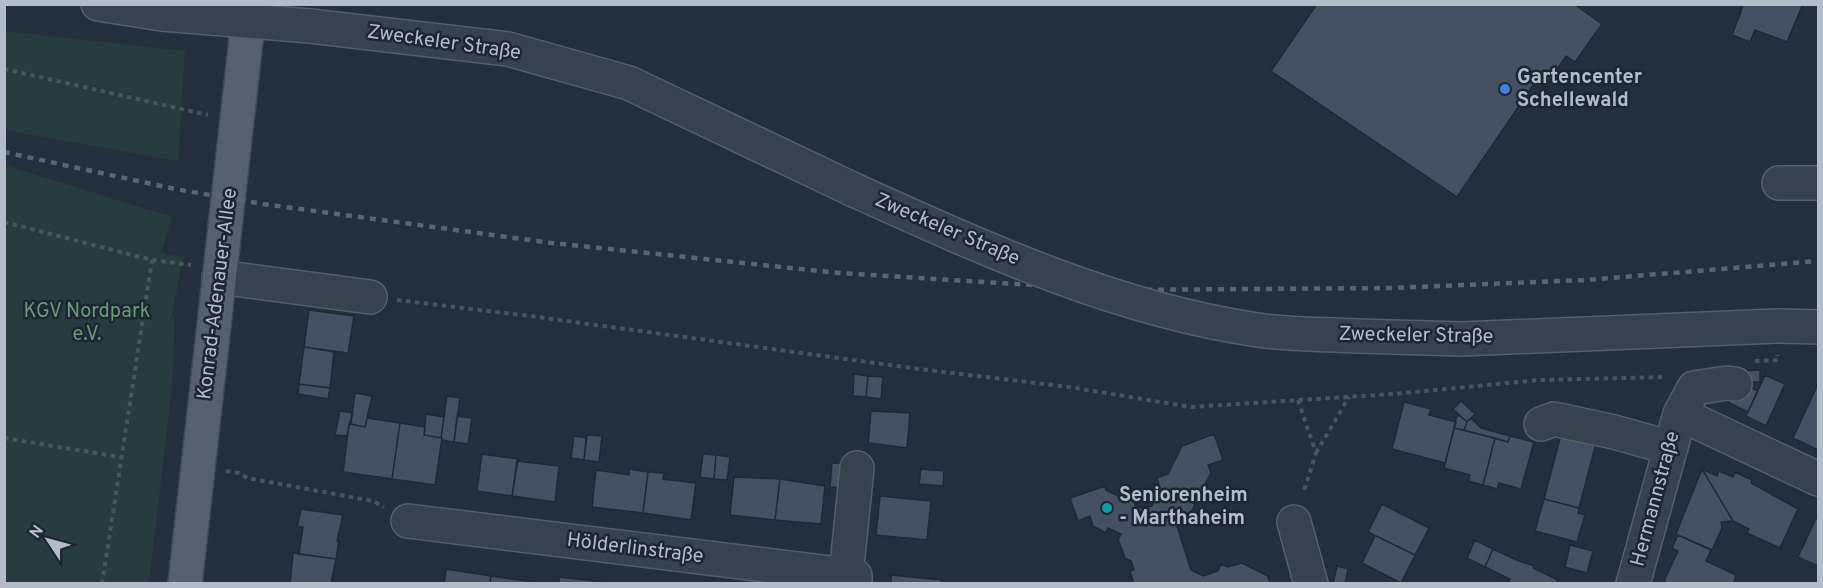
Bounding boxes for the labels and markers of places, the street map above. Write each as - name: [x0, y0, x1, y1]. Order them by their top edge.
- place label: Gartencenter Schellewald: [1517, 65, 1643, 114]
- marker: Gartencenter Schellewald: [1498, 82, 1512, 96]
- place label: Seniorenheim - Marthaheim: [1119, 483, 1248, 532]
- marker: Seniorenheim - Marthaheim: [1100, 501, 1114, 515]

